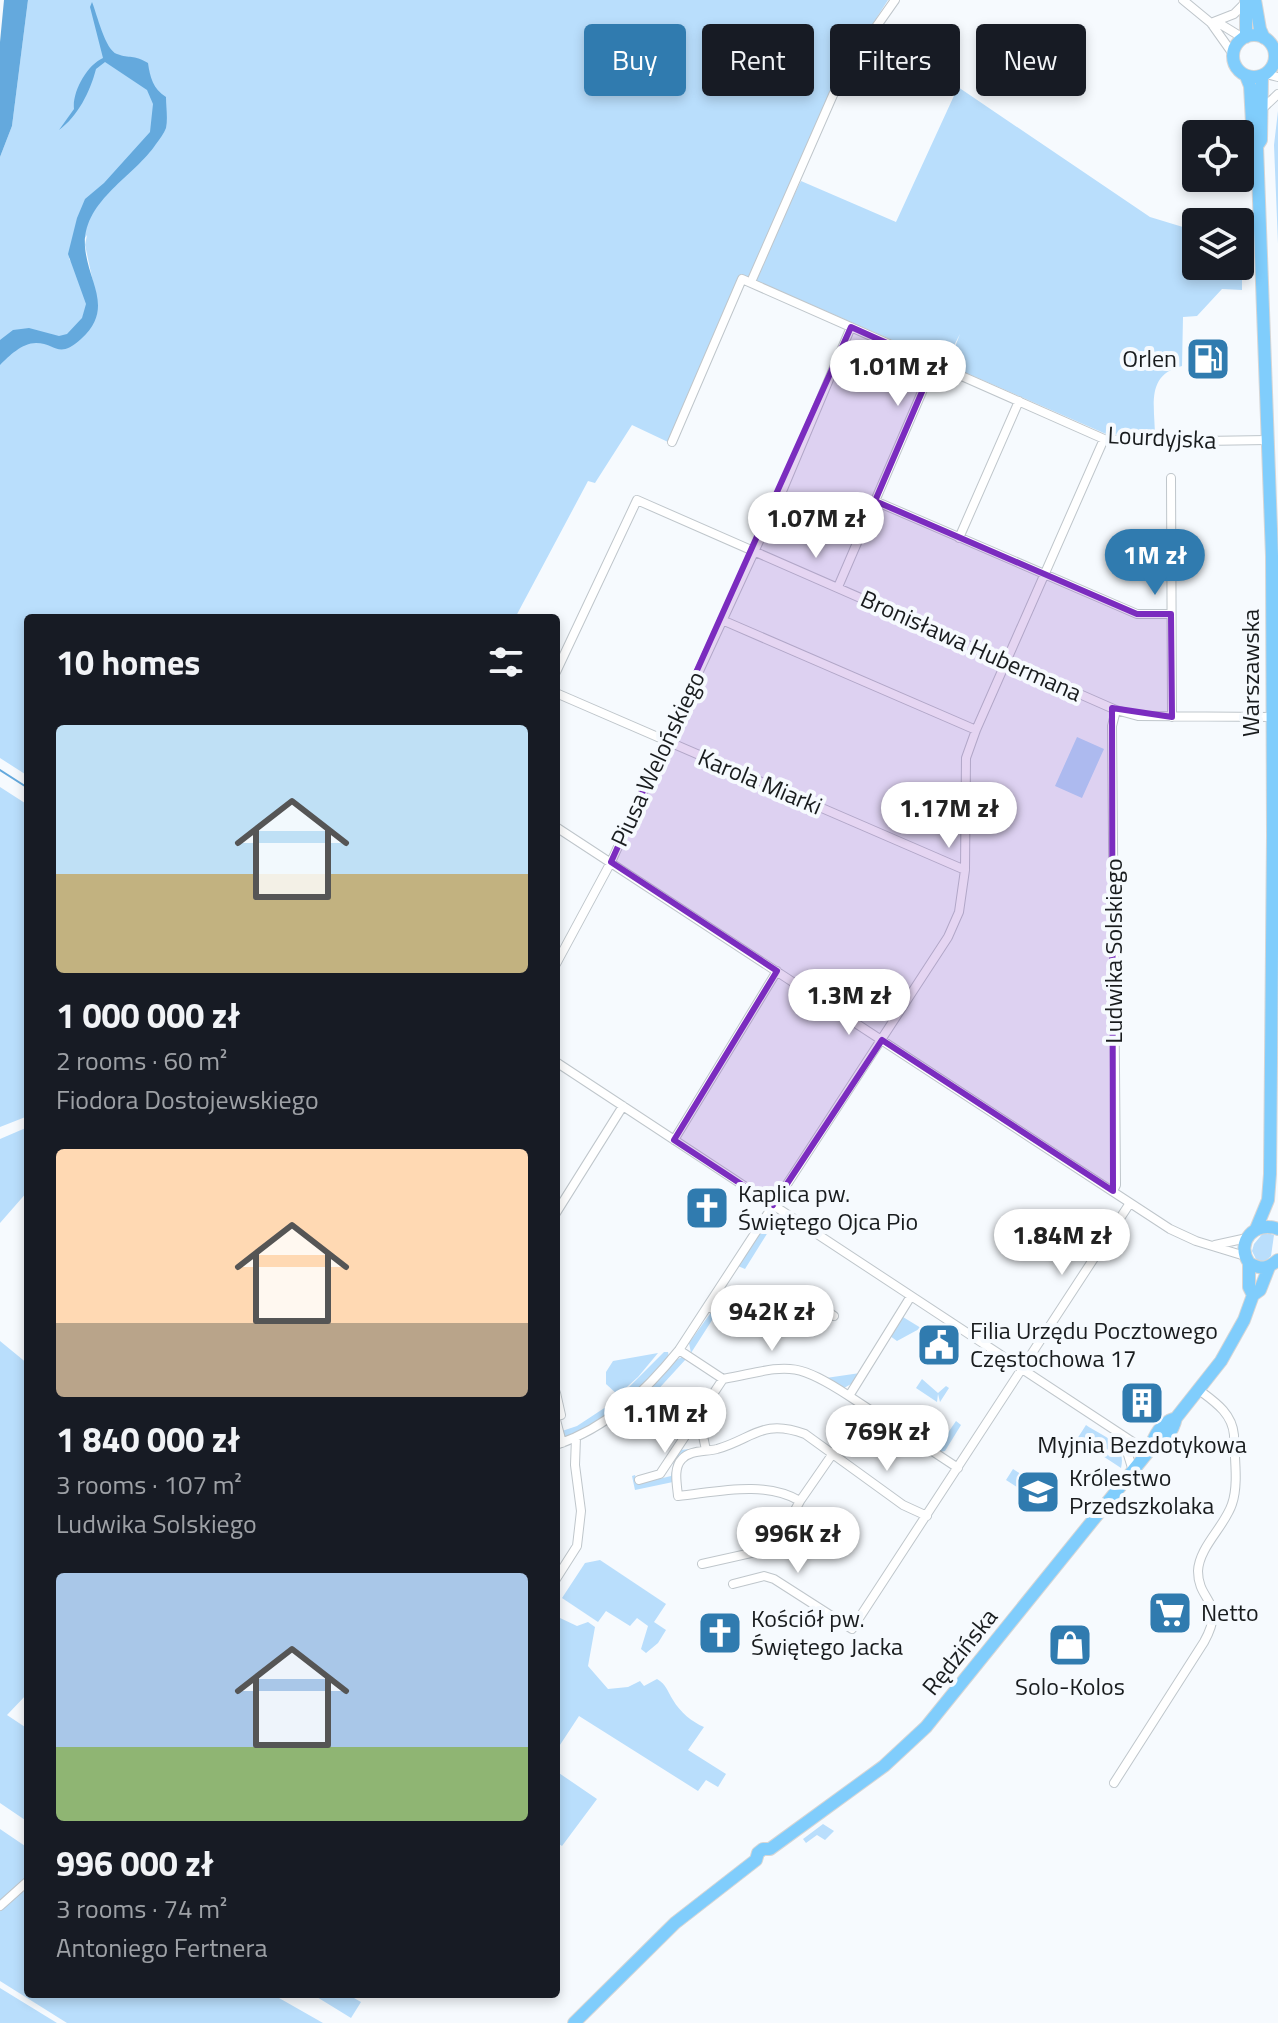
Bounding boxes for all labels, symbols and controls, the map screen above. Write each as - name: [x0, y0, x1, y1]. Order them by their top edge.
- chip: Buy: [584, 24, 686, 96]
- chip: Rent: [702, 24, 814, 96]
- chip: Filters: [830, 24, 960, 96]
- chip: New: [976, 24, 1086, 96]
- map controls: [1182, 120, 1254, 280]
- button: locate: [1182, 120, 1254, 192]
- button: layers: [1182, 208, 1254, 280]
- fuel station icon: Orlen: [1184, 335, 1232, 383]
- pin: 1.01M zł: [815, 340, 981, 408]
- place label: Orlen: [1122, 340, 1177, 376]
- text: 1.01M zł: [848, 346, 948, 385]
- street label: Lourdyjska: [1107, 416, 1217, 458]
- pin: 1.07M zł: [733, 492, 899, 560]
- text: 1.07M zł: [766, 498, 866, 537]
- pin: 1M zł: [1099, 529, 1211, 597]
- text: 1M zł: [1123, 535, 1187, 574]
- street label: Bronisława Hubermana: [855, 580, 1088, 710]
- street label: Warszawska: [1232, 609, 1268, 737]
- text: 10 homes: [56, 636, 200, 688]
- icon: filters: [484, 640, 528, 684]
- street label: Piusa Welońskiego: [601, 665, 714, 852]
- street label: Karola Miarki: [693, 739, 828, 823]
- icon: home: [220, 777, 364, 921]
- pin: 1.17M zł: [866, 782, 1032, 850]
- text: 1.17M zł: [899, 788, 999, 827]
- street label: Ludwika Solskiego: [1095, 858, 1131, 1044]
- pin: 1.3M zł: [775, 969, 923, 1037]
- text: 1.3M zł: [806, 975, 892, 1014]
- text: 1 000 000 zł: [56, 989, 240, 1041]
- text: 2 rooms · 60 m²: [56, 1041, 227, 1080]
- text: Fiodora Dostojewskiego: [56, 1080, 319, 1119]
- place label: Kaplica pw. Świętego Ojca Pio: [738, 1175, 918, 1239]
- church icon: Kaplica pw. Świętego Ojca Pio: [683, 1184, 731, 1232]
- icon: home: [220, 1201, 364, 1345]
- pin: 1.84M zł: [979, 1209, 1145, 1277]
- text: 1.84M zł: [1012, 1215, 1112, 1254]
- pin: 942K zł: [698, 1285, 846, 1353]
- text: 942K zł: [729, 1291, 815, 1330]
- place label: Filia Urzędu Pocztowego Częstochowa 17: [970, 1312, 1218, 1376]
- public building icon: Filia Urzędu Pocztowego Częstochowa 17: [915, 1321, 963, 1369]
- building icon: Myjnia Bezdotykowa: [1118, 1379, 1166, 1427]
- pin: 1.1M zł: [591, 1387, 739, 1455]
- text: 1.1M zł: [622, 1393, 708, 1432]
- pin: 769K zł: [813, 1405, 961, 1473]
- text: 769K zł: [844, 1411, 930, 1450]
- text: 1 840 000 zł: [56, 1413, 240, 1465]
- place label: Myjnia Bezdotykowa: [1037, 1426, 1247, 1462]
- place label: Królestwo Przedszkolaka: [1069, 1459, 1214, 1523]
- text: 3 rooms · 107 m²: [56, 1465, 242, 1504]
- school or university icon: Królestwo Przedszkolaka: [1014, 1468, 1062, 1516]
- text: Ludwika Solskiego: [56, 1504, 257, 1543]
- pin: 996K zł: [724, 1507, 872, 1575]
- text: 996K zł: [755, 1513, 841, 1552]
- supermarket icon: Netto: [1146, 1589, 1194, 1637]
- place label: Netto: [1201, 1594, 1259, 1630]
- place label: Kościół pw. Świętego Jacka: [751, 1600, 903, 1664]
- street label: Rędzińska: [913, 1600, 1006, 1703]
- church icon: Kościół pw. Świętego Jacka: [696, 1609, 744, 1657]
- shop icon: Solo-Kolos: [1046, 1621, 1094, 1669]
- icon: home: [220, 1625, 364, 1769]
- place label: Solo-Kolos: [1015, 1668, 1125, 1704]
- text: 996 000 zł: [56, 1837, 214, 1889]
- text: 3 rooms · 74 m²: [56, 1889, 227, 1928]
- text: Antoniego Fertnera: [56, 1928, 267, 1967]

